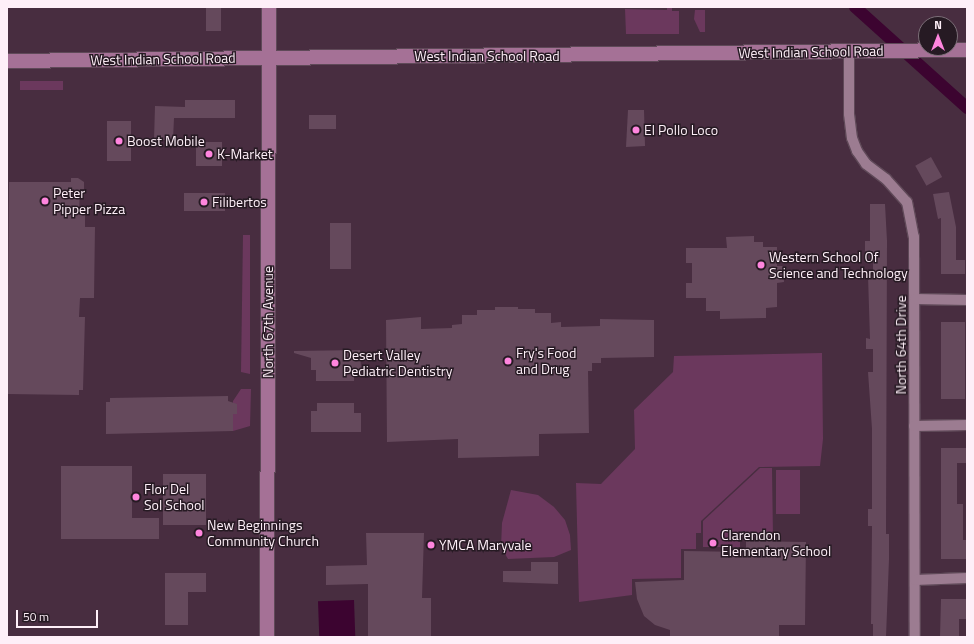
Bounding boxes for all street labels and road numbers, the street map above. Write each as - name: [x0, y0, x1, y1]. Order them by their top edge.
- street label: West Indian School Road: [738, 42, 884, 62]
- street label: West Indian School Road: [414, 48, 560, 64]
- street label: West Indian School Road: [90, 49, 236, 69]
- street label: North 67th Avenue: [260, 266, 276, 378]
- street label: North 64th Drive: [893, 296, 909, 394]

